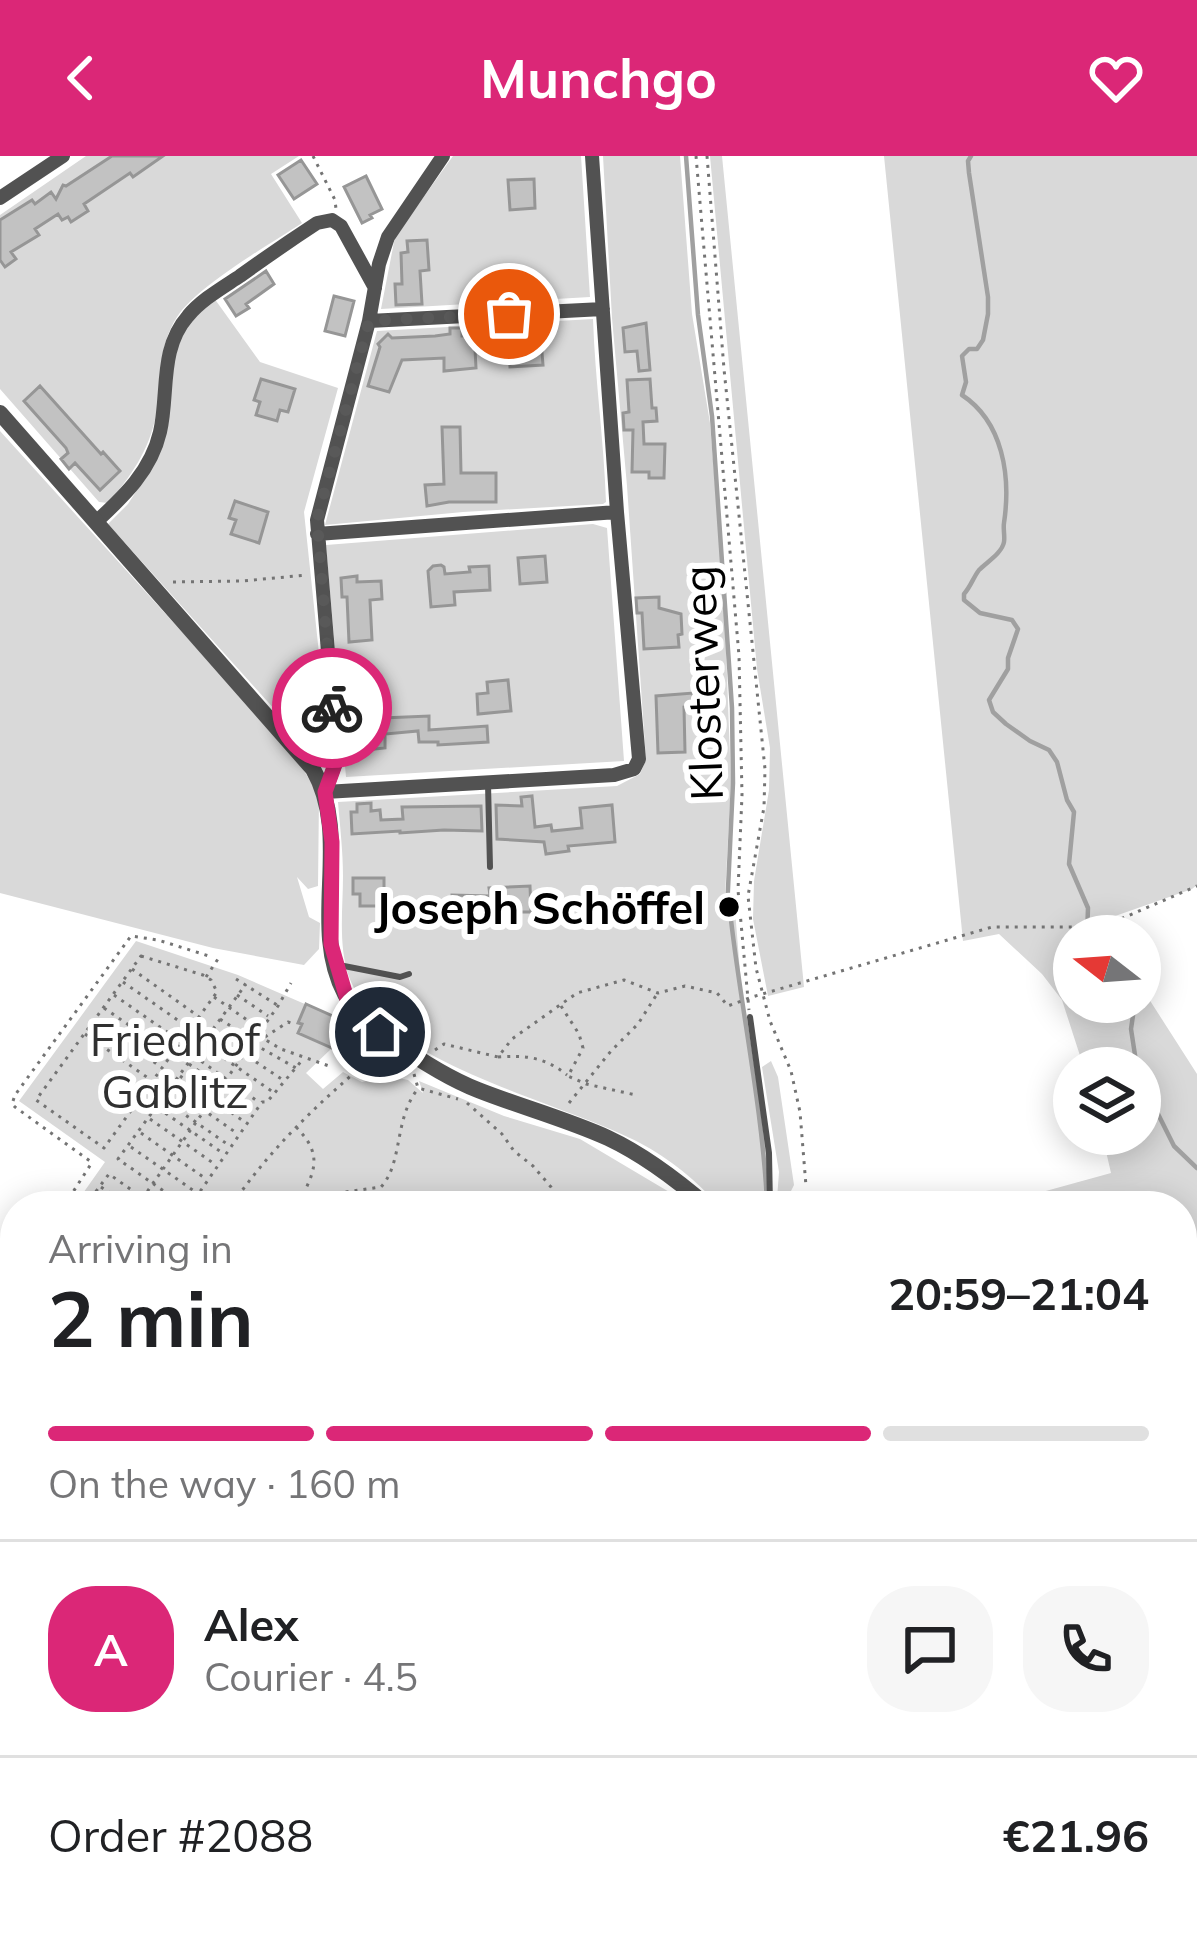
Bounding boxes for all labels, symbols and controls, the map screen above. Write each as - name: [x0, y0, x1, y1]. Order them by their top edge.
- text: Munchgo: [480, 44, 717, 112]
- icon: back: [48, 45, 114, 111]
- icon: heart: [1083, 45, 1149, 111]
- pin: [458, 263, 560, 365]
- icon: bag: [476, 281, 542, 347]
- street label: Klosterweg: [670, 565, 734, 801]
- courier: [272, 648, 392, 768]
- icon: bike: [299, 675, 365, 741]
- place label: Joseph Schöffel: [374, 879, 705, 935]
- marker: Joseph Schöffel: [716, 894, 742, 920]
- north arrow: [1053, 915, 1161, 1023]
- map controls: [1053, 915, 1161, 1155]
- pin: [329, 981, 431, 1083]
- icon: home: [347, 999, 413, 1065]
- park label: Friedhof Gablitz: [90, 1011, 261, 1119]
- button: layers: [1053, 1047, 1161, 1155]
- text: Arriving in: [48, 1224, 233, 1273]
- text: 20:59–21:04: [888, 1265, 1149, 1321]
- text: 2 min: [48, 1269, 254, 1367]
- text: On the way · 160 m: [48, 1459, 400, 1508]
- button: chat: [867, 1586, 993, 1712]
- button: phone: [1023, 1586, 1149, 1712]
- text: Alex: [204, 1596, 299, 1652]
- text: A: [94, 1621, 128, 1677]
- text: Courier · 4.5: [204, 1652, 418, 1701]
- text: Order #2088: [48, 1807, 313, 1863]
- text: €21.96: [1003, 1807, 1149, 1863]

